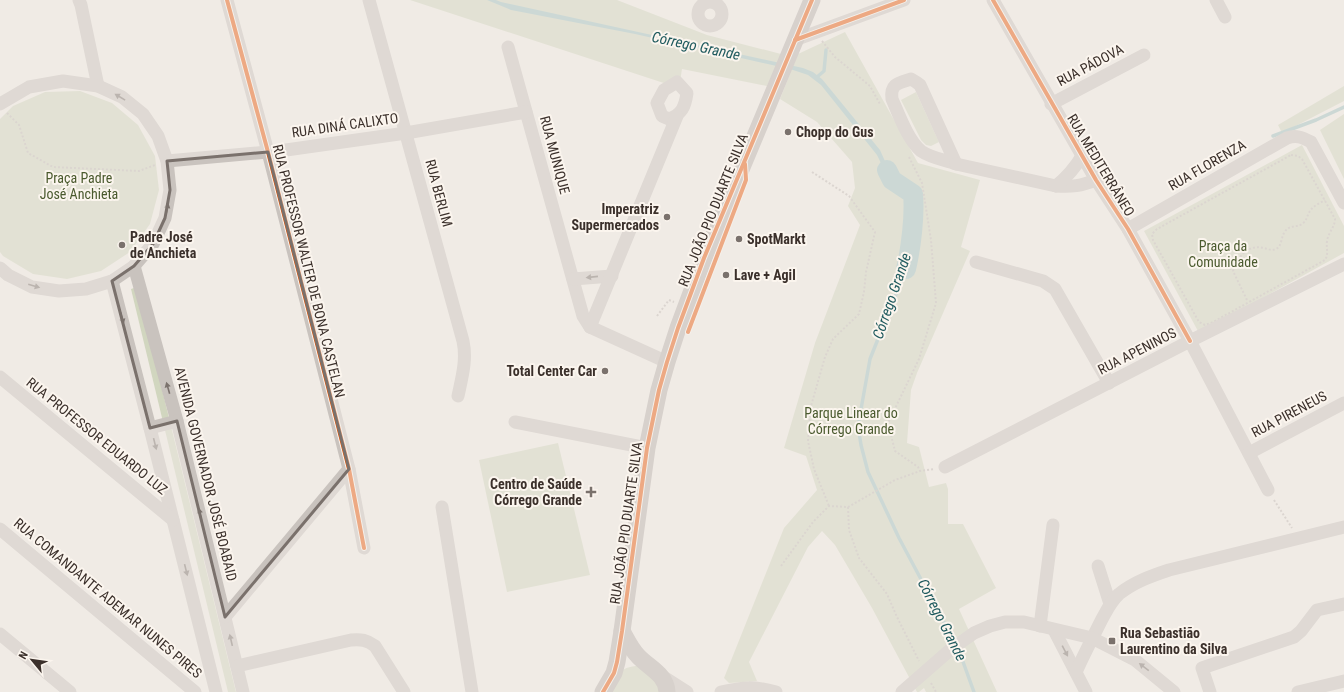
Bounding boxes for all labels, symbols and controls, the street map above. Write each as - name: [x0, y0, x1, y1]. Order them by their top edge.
- water label: Córrego Grande: [650, 28, 742, 64]
- street label: RUA PÁDOVA: [1054, 40, 1126, 89]
- one-way arrow: [115, 93, 125, 101]
- street label: RUA DINÁ CALIXTO: [291, 109, 399, 140]
- street label: RUA MEDITERRÂNEO: [1064, 110, 1139, 219]
- street label: RUA MUNIQUE: [537, 114, 573, 196]
- place label: Chopp do Gus: [796, 124, 874, 140]
- marker: Chopp do Gus: [783, 127, 793, 137]
- street label: RUA JOÃO PIO DUARTE SILVA: [674, 131, 751, 289]
- street label: RUA FLORENZA: [1166, 136, 1248, 194]
- street label: RUA PROFESSOR WALTER DE BONA CASTELAN: [270, 143, 348, 399]
- street label: RUA BERLIM: [422, 158, 456, 228]
- park label: Praça Padre José Anchieta: [40, 170, 118, 202]
- place label: Imperatriz Supermercados: [571, 201, 659, 233]
- one-way arrow: [164, 203, 170, 215]
- marker: Imperatriz Supermercados: [662, 212, 672, 222]
- place label: Padre José de Anchieta: [130, 229, 197, 261]
- place label: SpotMarkt: [747, 231, 806, 247]
- marker: SpotMarkt: [734, 234, 744, 244]
- park label: Praça da Comunidade: [1188, 238, 1258, 270]
- marker: Padre José de Anchieta: [117, 240, 127, 250]
- water label: Córrego Grande: [869, 250, 915, 341]
- place label: Lave + Agil: [734, 267, 796, 283]
- marker: Lave + Agil: [721, 270, 731, 280]
- one-way arrow: [586, 274, 598, 281]
- one-way arrow: [28, 283, 40, 289]
- one-way arrow: [119, 313, 125, 325]
- street label: RUA APENINOS: [1095, 324, 1179, 378]
- place label: Total Center Car: [507, 363, 597, 379]
- street label: AVENIDA GOVERNADOR JOSÉ BOABAID: [172, 365, 241, 583]
- marker: Total Center Car: [600, 366, 610, 376]
- street label: RUA PROFESSOR EDUARDO LUZ: [23, 374, 171, 498]
- one-way arrow: [165, 382, 171, 394]
- street label: RUA PIRENEUS: [1249, 387, 1329, 441]
- park label: Parque Linear do Córrego Grande: [804, 405, 898, 437]
- one-way arrow: [152, 438, 158, 450]
- street label: RUA JOÃO PIO DUARTE SILVA: [606, 441, 645, 605]
- place label: Centro de Saúde Córrego Grande: [490, 476, 582, 508]
- marker: Centro de Saúde Córrego Grande: [585, 486, 597, 498]
- one-way arrow: [197, 508, 203, 520]
- street label: RUA COMANDANTE ADEMAR NUNES PIRES: [11, 514, 205, 682]
- one-way arrow: [183, 564, 189, 577]
- water label: Córrego Grande: [914, 576, 970, 664]
- place label: Rua Sebastião Laurentino da Silva: [1120, 625, 1228, 657]
- one-way arrow: [227, 634, 233, 647]
- marker: Rua Sebastião Laurentino da Silva: [1107, 636, 1117, 646]
- north arrow: [12, 640, 52, 680]
- one-way arrow: [1061, 645, 1068, 656]
- one-way arrow: [1139, 663, 1150, 671]

